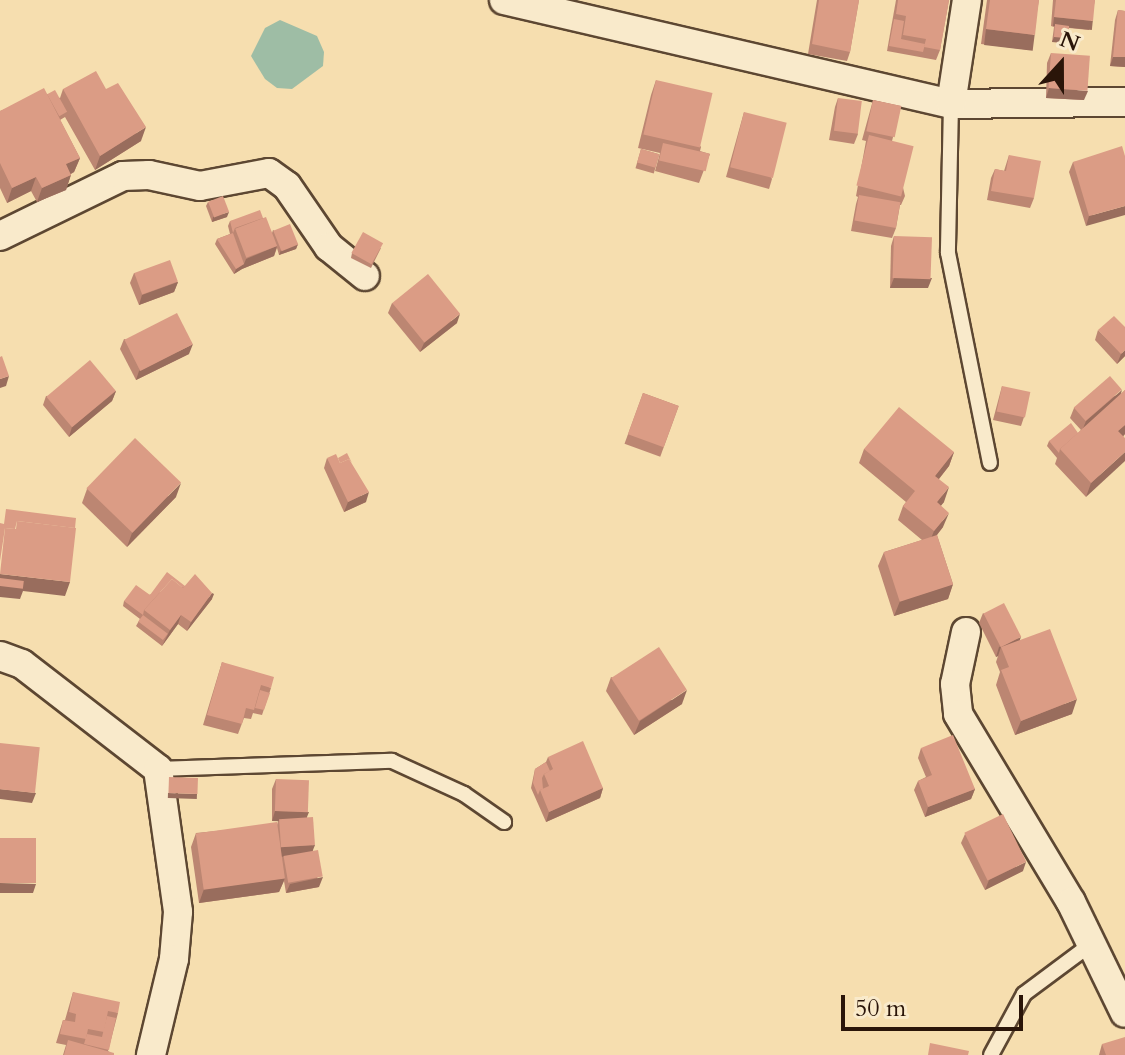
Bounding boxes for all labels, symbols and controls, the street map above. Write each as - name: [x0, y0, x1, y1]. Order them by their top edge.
- north arrow: [1021, 24, 1101, 104]
- text: N: [1055, 24, 1084, 59]
- scale bar: [845, 979, 1027, 1029]
- text: 50 m: [855, 992, 906, 1025]

